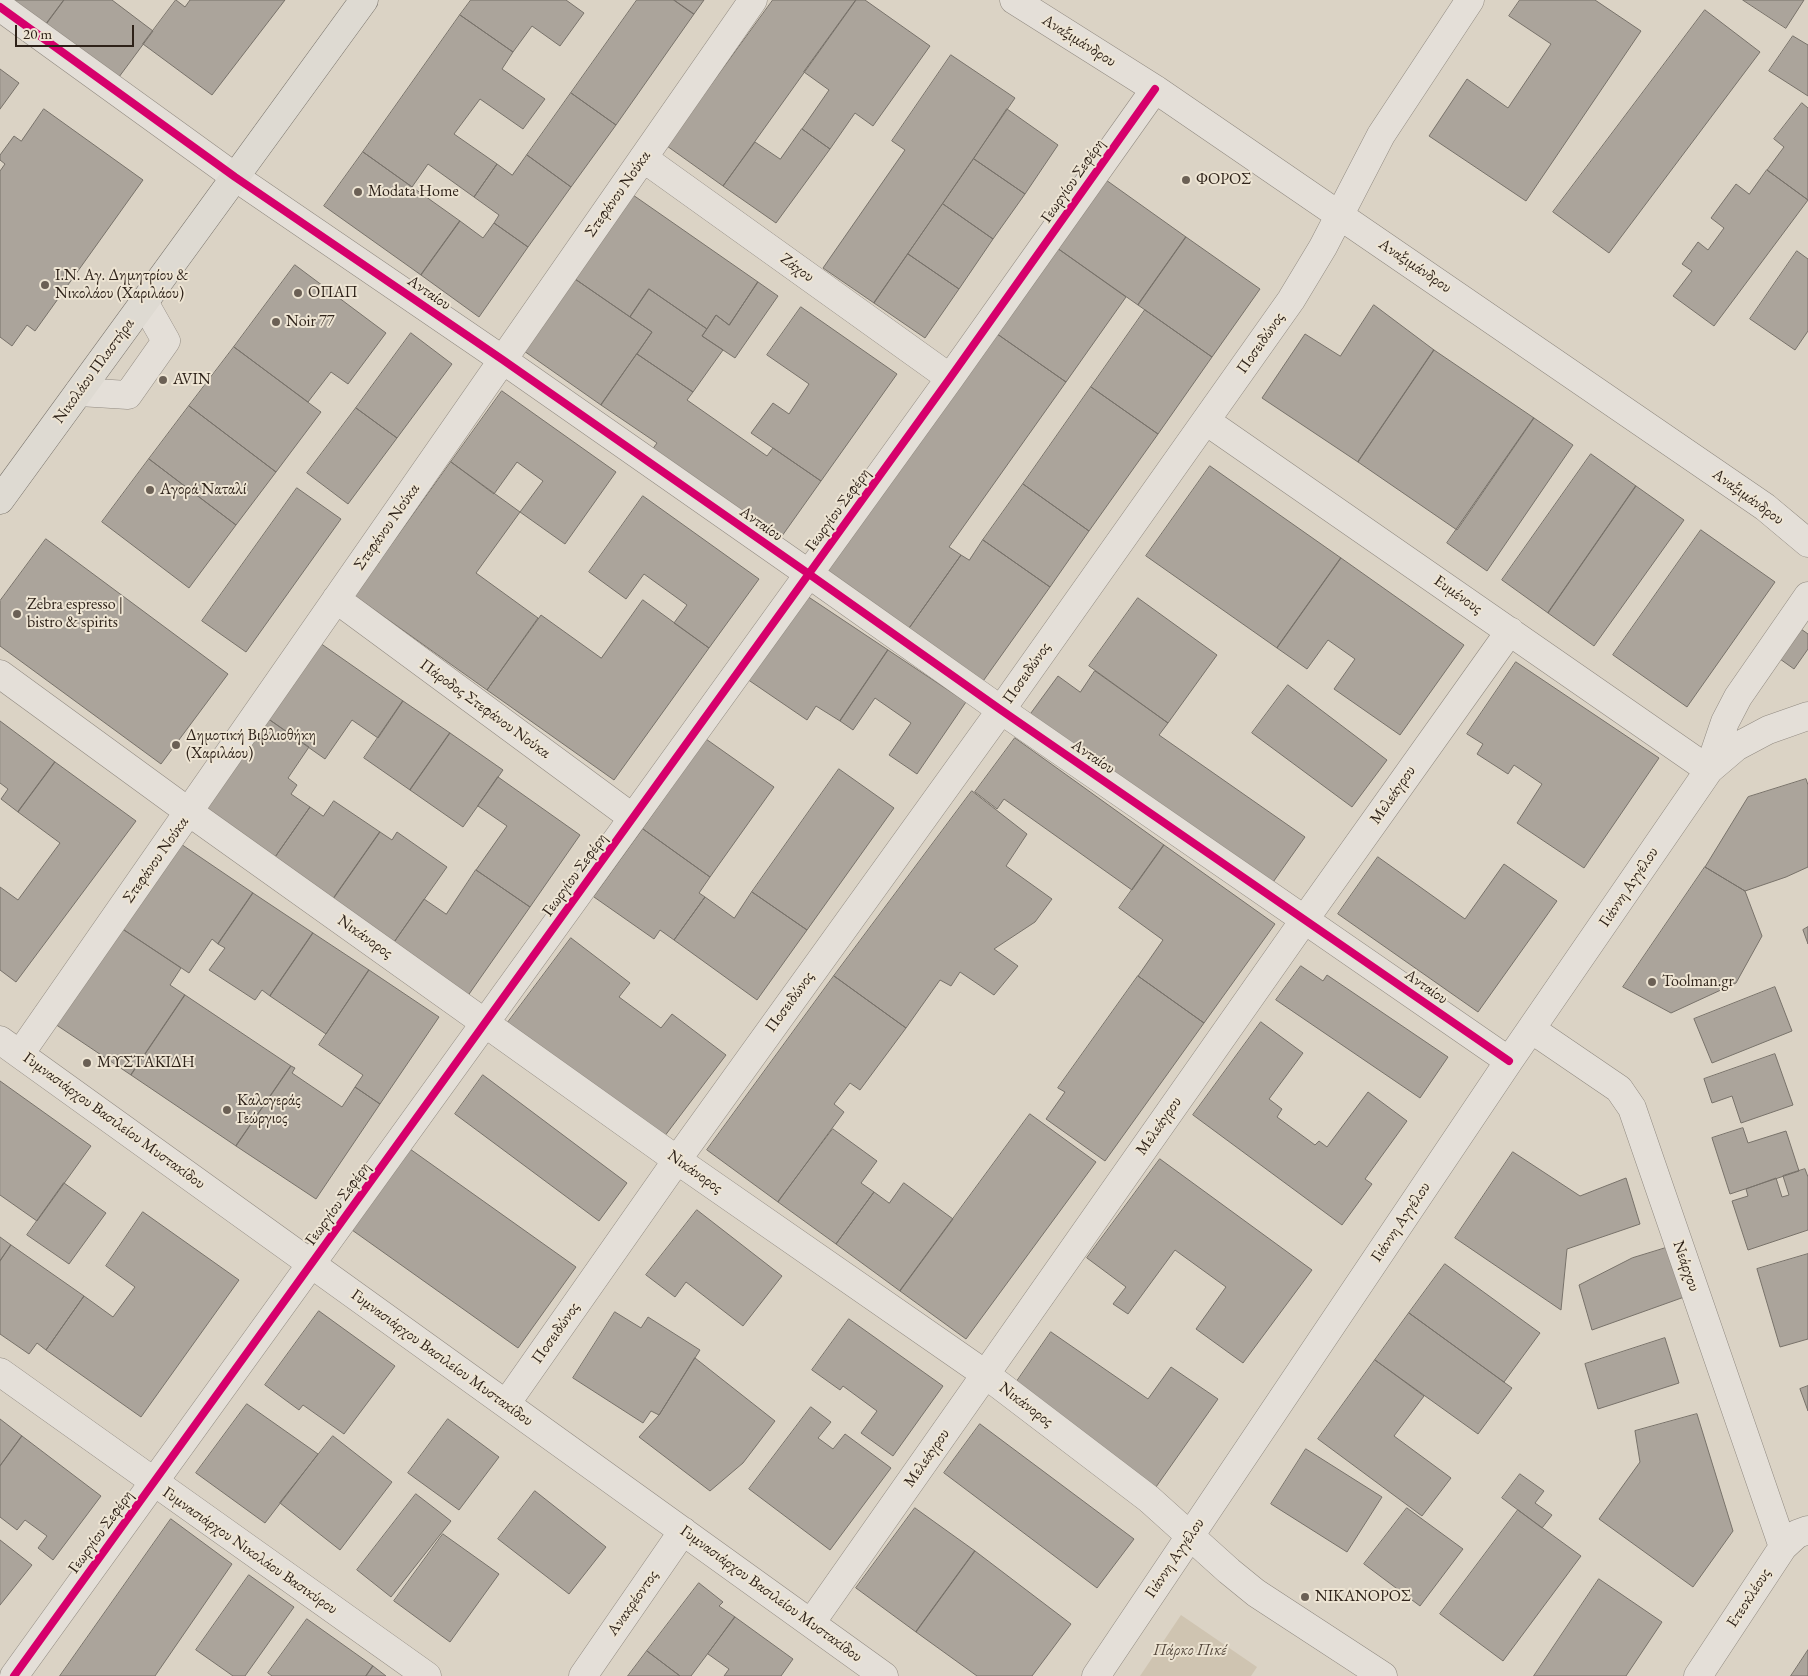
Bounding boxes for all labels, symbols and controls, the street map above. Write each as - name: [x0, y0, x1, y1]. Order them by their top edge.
- street label: Αναξιμάνδρου: [1038, 11, 1120, 71]
- scale bar: [18, 15, 136, 47]
- text: 20 m: [23, 24, 52, 43]
- street label: Γεωργίου Σεφέρη: [1037, 135, 1109, 227]
- street label: Στεφάνου Νούκα: [581, 147, 655, 241]
- place label: ΦΟΡΟΣ: [1196, 170, 1251, 190]
- marker: ΦΟΡΟΣ: [1180, 174, 1192, 186]
- place label: Modata Home: [368, 182, 459, 202]
- marker: Modata Home: [352, 186, 364, 198]
- street label: Αναξιμάνδρου: [1375, 235, 1455, 297]
- street label: Ζάχου: [776, 249, 818, 287]
- place label: Ι.Ν. Αγ. Δημητρίου & Νικολάου (Χαριλάου): [55, 266, 188, 304]
- street label: Ανταίου: [404, 271, 454, 315]
- marker: Ι.Ν. Αγ. Δημητρίου & Νικολάου (Χαριλάου): [39, 279, 51, 291]
- place label: ΟΠΑΠ: [308, 283, 358, 303]
- marker: ΟΠΑΠ: [292, 287, 304, 299]
- street label: Ποσειδώνος: [1233, 309, 1289, 377]
- place label: Noir 77: [286, 312, 334, 332]
- street label: Νικολάου Πλαστήρα: [49, 315, 139, 427]
- marker: Noir 77: [270, 316, 282, 328]
- place label: AVIN: [173, 370, 211, 390]
- marker: AVIN: [157, 374, 169, 386]
- street label: Γεωργίου Σεφέρη: [801, 465, 875, 555]
- street label: Αναξιμάνδρου: [1708, 465, 1788, 529]
- place label: Αγορά Ναταλί: [160, 480, 247, 500]
- street label: Στεφάνου Νούκα: [350, 480, 424, 574]
- marker: Αγορά Ναταλί: [144, 484, 156, 496]
- street label: Ανταίου: [736, 502, 786, 546]
- street label: Ευμένους: [1430, 571, 1486, 619]
- place label: Zebra espresso | bistro & spirits: [27, 595, 123, 633]
- marker: Zebra espresso | bistro & spirits: [11, 608, 23, 620]
- street label: Ποσειδώνος: [999, 639, 1055, 707]
- street label: Πάροδος Στεφάνου Νούκα: [416, 655, 554, 763]
- place label: Δημοτική Βιβλιοθήκη (Χαριλάου): [186, 726, 316, 764]
- street label: Ανταίου: [1068, 735, 1118, 779]
- marker: Δημοτική Βιβλιοθήκη (Χαριλάου): [170, 739, 182, 751]
- street label: Μελεάγρου: [1366, 762, 1420, 828]
- street label: Στεφάνου Νούκα: [119, 813, 193, 907]
- street label: Γεωργίου Σεφέρη: [538, 830, 612, 920]
- street label: Γιάννη Αγγέλου: [1595, 843, 1663, 931]
- street label: Νικάνορος: [334, 911, 396, 963]
- street label: Ανταίου: [1401, 965, 1451, 1009]
- street label: Ποσειδώνος: [762, 968, 818, 1036]
- place label: Toolman.gr: [1662, 972, 1734, 992]
- marker: Toolman.gr: [1646, 976, 1658, 988]
- street label: Γυμνασιάρχου Βασιλείου Μυστακίδου: [19, 1048, 209, 1194]
- place label: ΜΥΣΤΑΚΙΔΗ: [97, 1053, 195, 1073]
- marker: ΜΥΣΤΑΚΙΔΗ: [81, 1057, 93, 1069]
- place label: Καλογεράς Γεώργιος: [237, 1091, 301, 1129]
- street label: Μελεάγρου: [1132, 1093, 1186, 1159]
- marker: Καλογεράς Γεώργιος: [221, 1104, 233, 1116]
- street label: Νικάνορος: [664, 1146, 726, 1198]
- street label: Γεωργίου Σεφέρη: [301, 1159, 375, 1249]
- street label: Γιάννη Αγγέλου: [1367, 1178, 1435, 1266]
- street label: Νεάρχου: [1668, 1238, 1704, 1294]
- street label: Γυμνασιάρχου Βασιλείου Μυστακίδου: [347, 1285, 537, 1431]
- street label: Ποσειδώνος: [528, 1299, 584, 1367]
- street label: Νικάνορος: [995, 1378, 1057, 1432]
- street label: Μελεάγρου: [900, 1425, 954, 1491]
- street label: Γυμνασιάρχου Νικολάου Βασικύρου: [159, 1483, 341, 1619]
- street label: Γεωργίου Σεφέρη: [64, 1487, 138, 1577]
- street label: Γιάννη Αγγέλου: [1141, 1514, 1209, 1602]
- street label: Γυμνασιάρχου Βασιλείου Μυστακίδου: [676, 1521, 866, 1667]
- street label: Ετεοκλέους: [1723, 1565, 1775, 1631]
- street label: Ανακρέοντος: [603, 1566, 663, 1640]
- place label: ΝΙΚΑΝΟΡΟΣ: [1315, 1587, 1411, 1607]
- marker: ΝΙΚΑΝΟΡΟΣ: [1299, 1591, 1311, 1603]
- park label: Πάρκο Πικέ: [1153, 1641, 1227, 1661]

